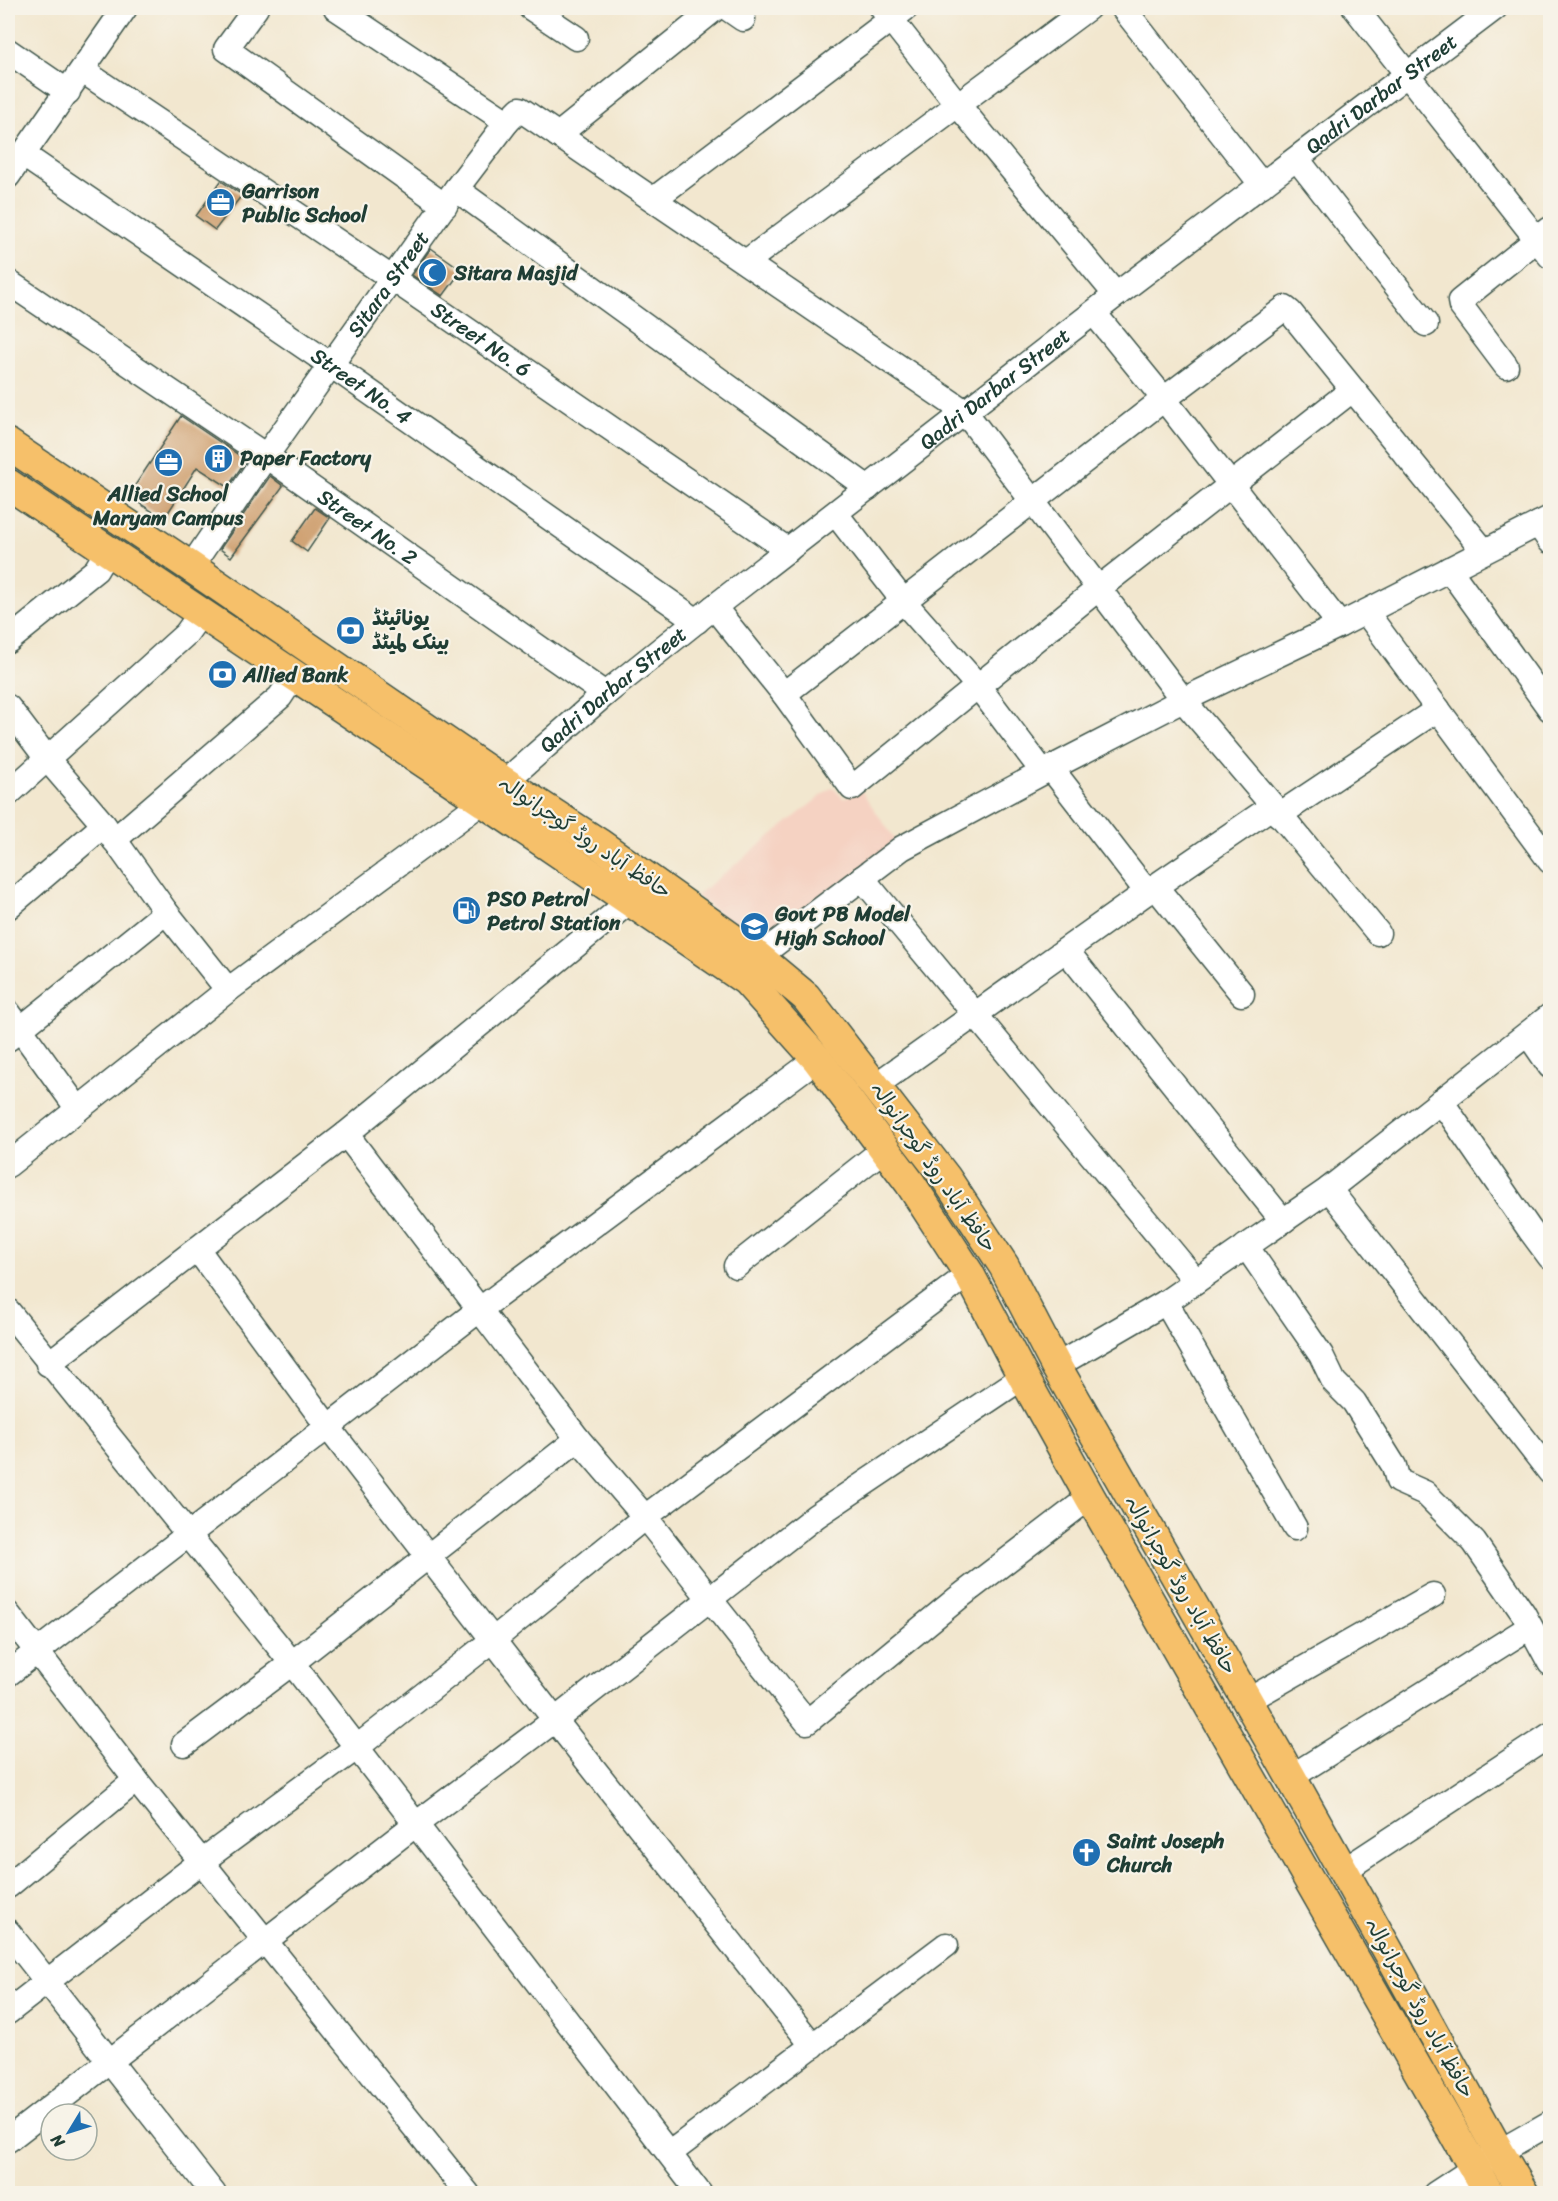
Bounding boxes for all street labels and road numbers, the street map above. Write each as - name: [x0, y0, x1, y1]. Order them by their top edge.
- street label: Qadri Darbar Street: [1297, 24, 1466, 165]
- street label: Sitara Street: [337, 222, 440, 346]
- street label: Street No. 6: [423, 291, 539, 388]
- street label: Qadri Darbar Street: [911, 318, 1079, 460]
- street label: Street No. 4: [303, 337, 420, 435]
- street label: Street No. 2: [309, 478, 425, 576]
- street label: Qadri Darbar Street: [530, 616, 696, 763]
- street label: حافظ آباد روڈ گوجرانوالہ: [490, 765, 680, 909]
- street label: حافظ آباد روڈ گوجرانوالہ: [860, 1073, 1008, 1261]
- street label: حافظ آباد روڈ گوجرانوالہ: [1114, 1488, 1248, 1682]
- street label: حافظ آباد روڈ گوجرانوالہ: [1354, 1910, 1486, 2106]

